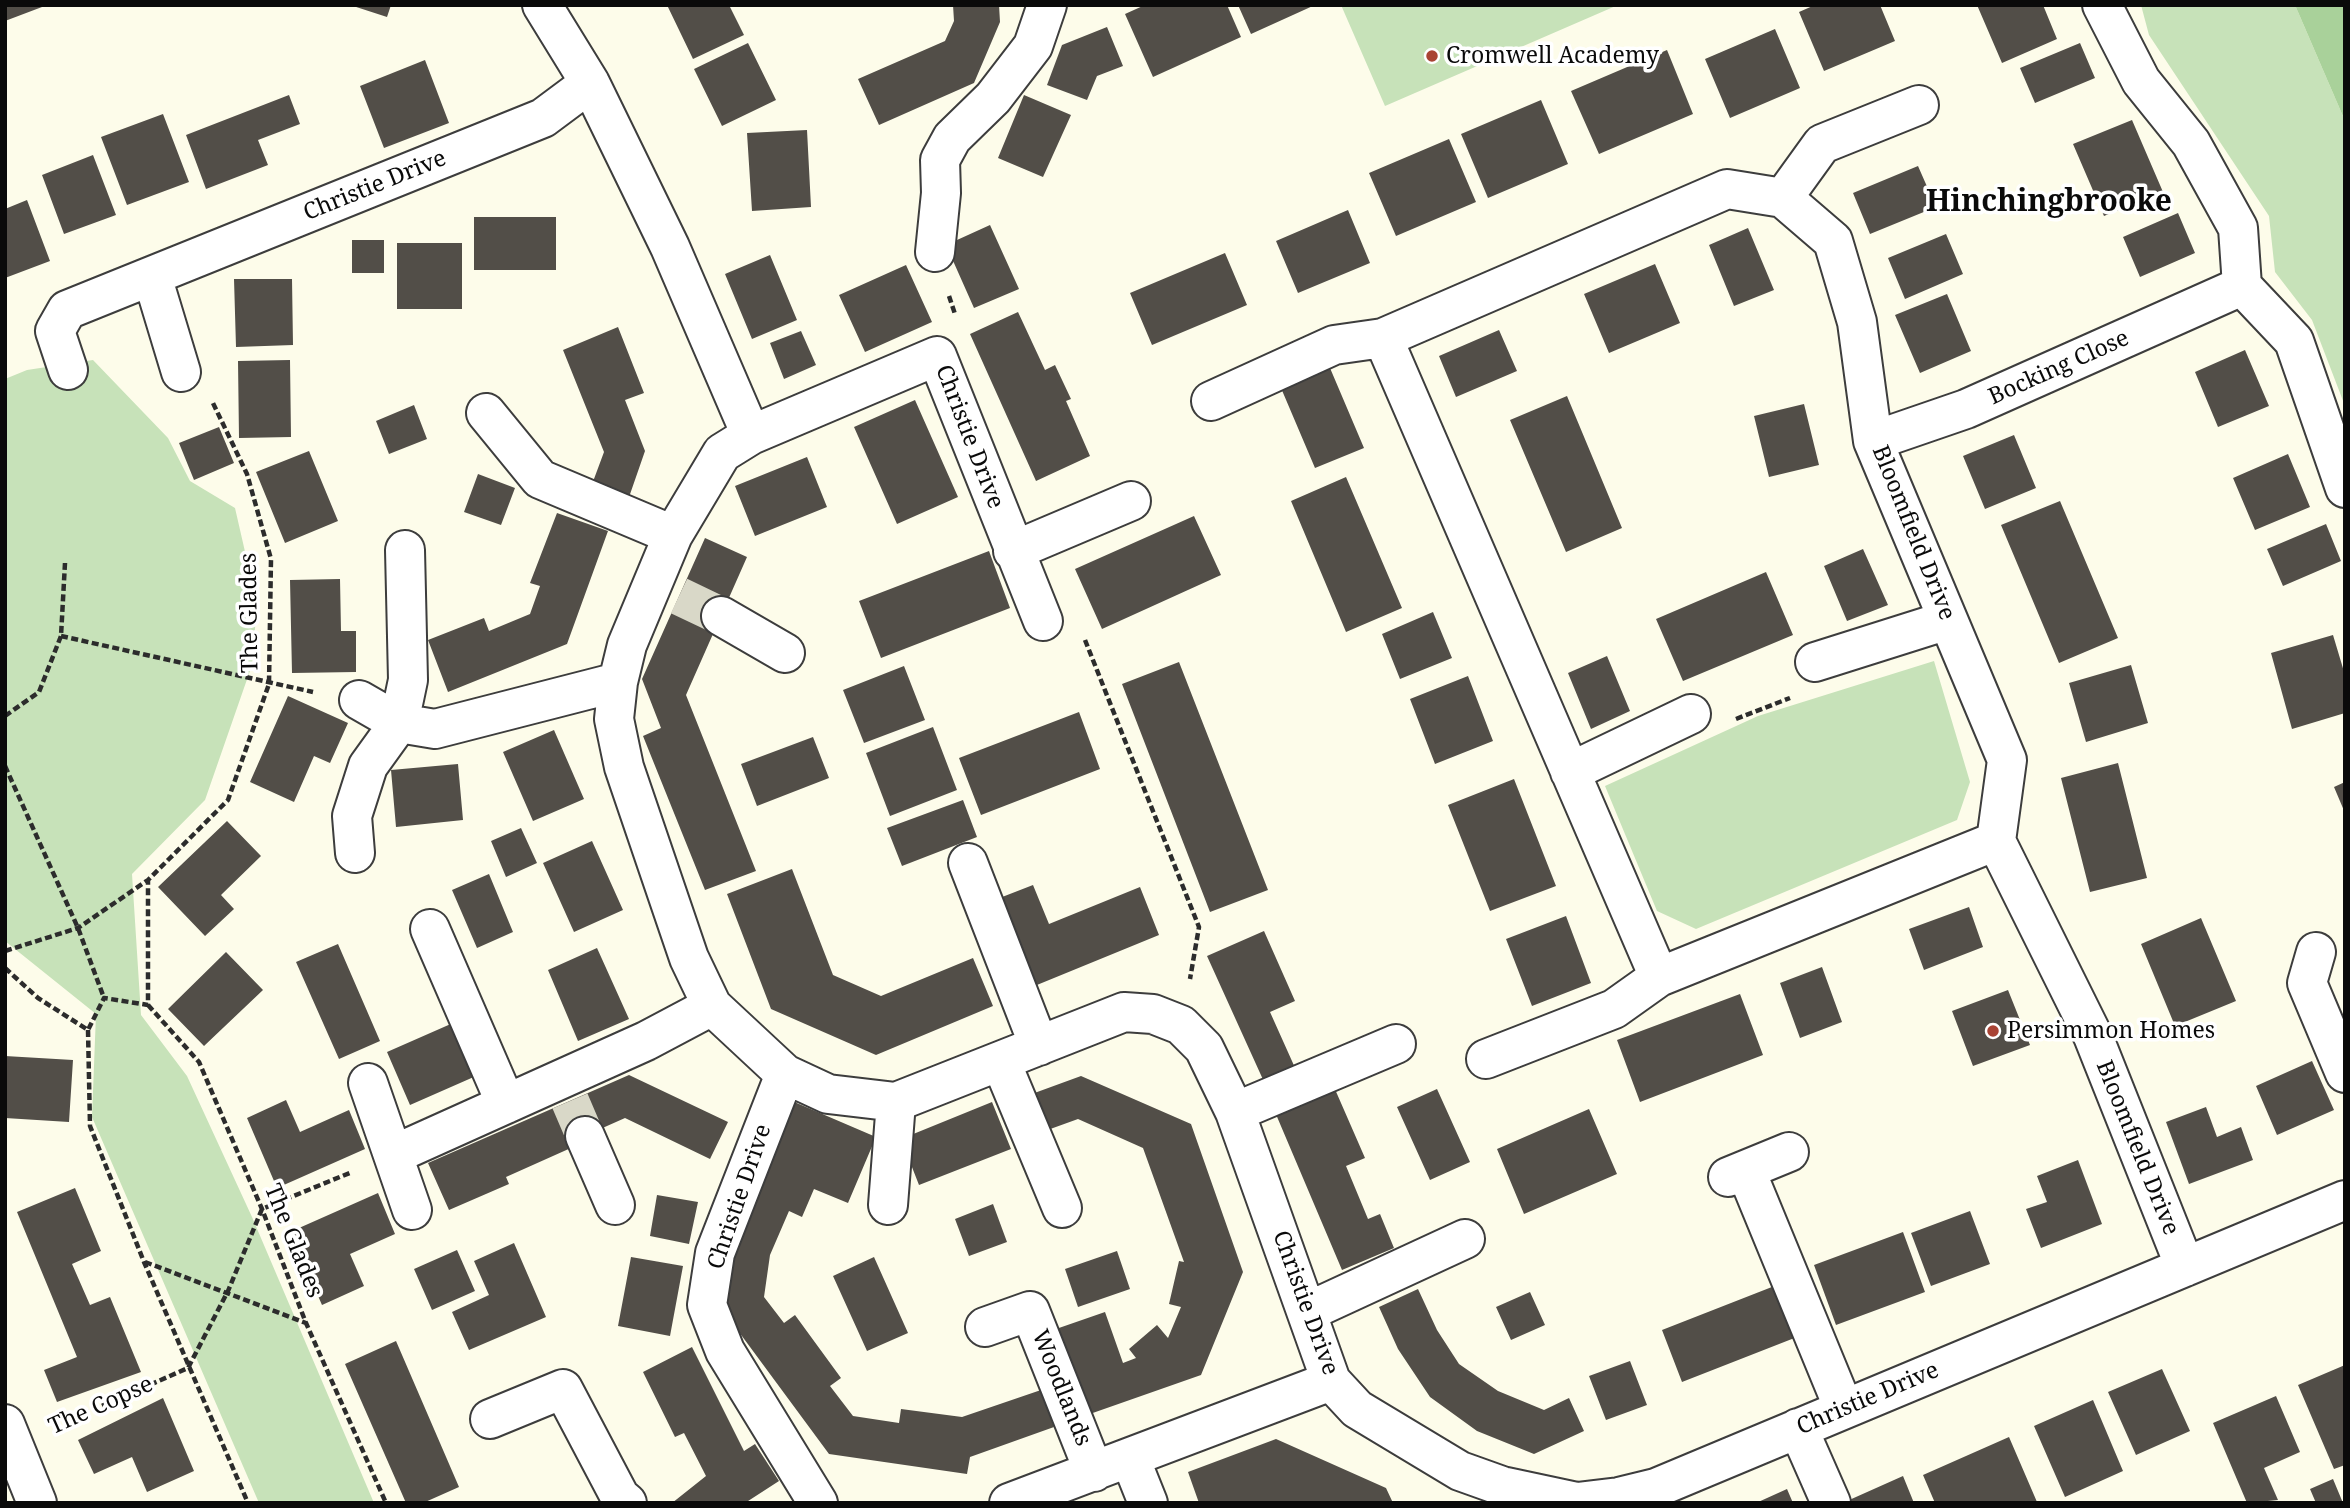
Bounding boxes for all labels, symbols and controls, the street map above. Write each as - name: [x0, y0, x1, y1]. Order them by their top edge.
- place label: Cromwell Academy: [1446, 42, 1659, 70]
- marker: Cromwell Academy: [1424, 48, 1440, 64]
- street label: Christie Drive: [300, 145, 450, 227]
- district label: Hinchingbrooke: [1926, 184, 2172, 220]
- street label: Bocking Close: [1984, 325, 2134, 411]
- street label: Christie Drive: [929, 361, 1009, 513]
- street label: Bloomfield Drive: [1865, 442, 1961, 624]
- street label: The Glades: [235, 553, 265, 673]
- place label: Persimmon Homes: [2007, 1017, 2215, 1045]
- marker: Persimmon Homes: [1985, 1023, 2001, 1039]
- street label: Bloomfield Drive: [2089, 1057, 2185, 1239]
- street label: Christie Drive: [702, 1121, 778, 1273]
- street label: The Glades: [258, 1180, 328, 1302]
- street label: Christie Drive: [1266, 1227, 1344, 1379]
- street label: Woodlands: [1025, 1326, 1097, 1450]
- street label: Christie Drive: [1793, 1357, 1943, 1441]
- street label: The Copse: [45, 1371, 157, 1441]

